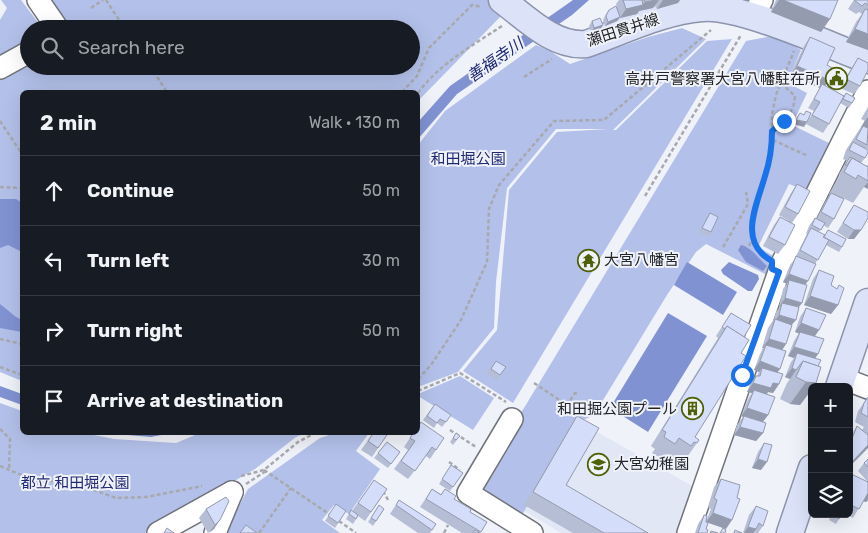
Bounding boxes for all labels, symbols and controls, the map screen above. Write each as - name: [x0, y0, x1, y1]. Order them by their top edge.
- street label: 瀬田貫井線: [585, 10, 661, 50]
- search box: [20, 20, 420, 75]
- water label: 善福寺川: [463, 33, 528, 86]
- icon: search: [38, 34, 66, 62]
- text: Search here: [78, 36, 185, 59]
- public building icon: 高井戸警察署大宮八幡駐在所: [824, 67, 848, 91]
- place label: 高井戸警察署大宮八幡駐在所: [625, 70, 820, 88]
- text: 2 min: [40, 110, 97, 135]
- route end: [773, 110, 796, 133]
- text: Walk · 130 m: [309, 113, 400, 132]
- park label: 和田堀公園: [430, 150, 506, 168]
- icon: ahead: [40, 177, 68, 205]
- text: Continue: [87, 179, 174, 202]
- text: 50 m: [362, 181, 400, 200]
- icon: left: [40, 247, 68, 275]
- temple icon: 大宮八幡宮: [576, 248, 600, 272]
- text: Turn left: [87, 249, 169, 272]
- text: 30 m: [362, 251, 400, 270]
- place label: 大宮八幡宮: [604, 251, 679, 269]
- icon: right: [40, 317, 68, 345]
- text: Turn right: [87, 319, 182, 342]
- text: 50 m: [362, 321, 400, 340]
- route start: [731, 364, 754, 387]
- map controls: [808, 383, 853, 518]
- button: +: [808, 383, 853, 428]
- icon: arrive: [40, 387, 68, 415]
- text: Arrive at destination: [87, 389, 283, 412]
- building icon: 和田掘公園プール: [681, 397, 705, 421]
- place label: 和田掘公園プール: [557, 400, 677, 418]
- button: −: [808, 428, 853, 473]
- school or university icon: 大宮幼稚園: [586, 452, 610, 476]
- place label: 大宮幼稚園: [614, 455, 689, 473]
- button: layers: [808, 473, 853, 518]
- park label: 都立 和田堀公園: [21, 474, 129, 492]

